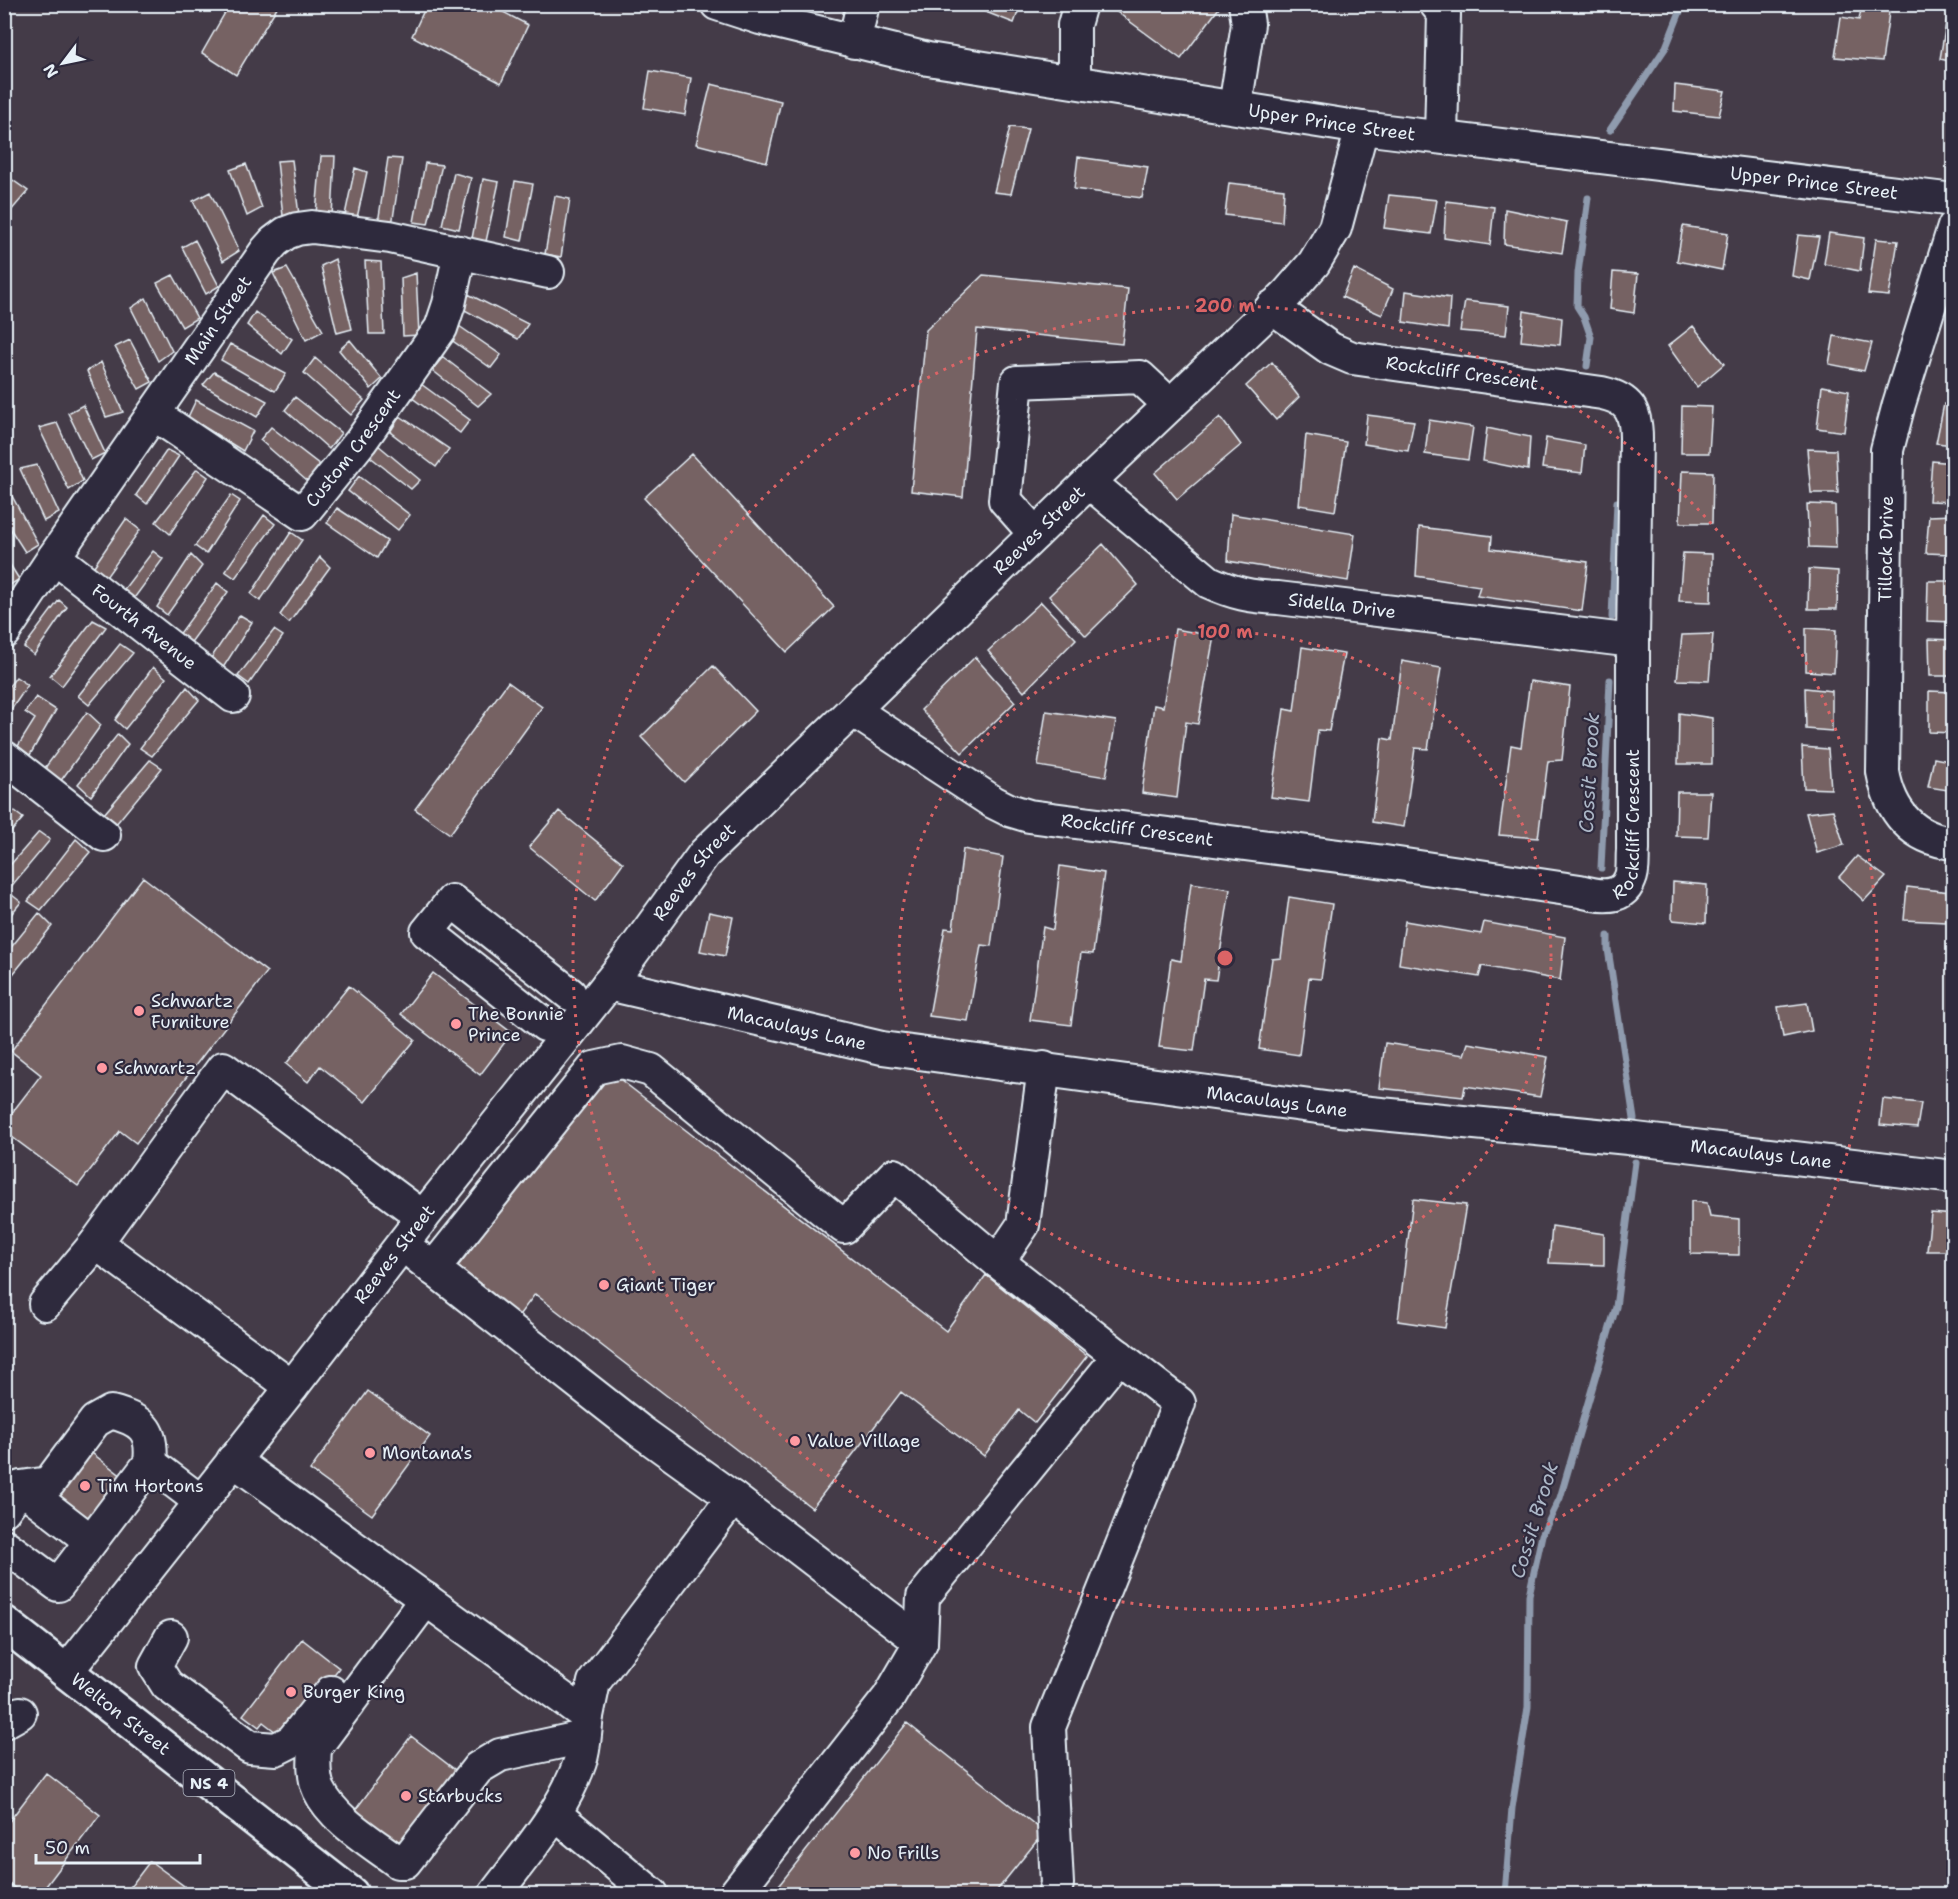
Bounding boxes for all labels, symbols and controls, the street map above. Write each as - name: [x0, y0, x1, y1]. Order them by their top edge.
- north arrow: [33, 33, 93, 93]
- text: N: [38, 60, 63, 82]
- street label: Upper Prince Street: [1247, 98, 1417, 146]
- street label: Upper Prince Street: [1729, 161, 1899, 205]
- street label: Main Street: [179, 271, 257, 370]
- text: 200 m: [1195, 294, 1256, 318]
- street label: Rockcliff Crescent: [1384, 350, 1540, 396]
- street label: Custom Crescent: [300, 384, 406, 512]
- street label: Reeves Street: [988, 480, 1090, 580]
- street label: Tillock Drive: [1873, 496, 1899, 602]
- street label: Fourth Avenue: [87, 579, 202, 675]
- street label: Sidella Drive: [1287, 587, 1397, 624]
- text: 100 m: [1197, 620, 1253, 644]
- water label: Cossit Brook: [1573, 712, 1605, 834]
- street label: Rockcliff Crescent: [1608, 749, 1645, 905]
- street label: Rockcliff Crescent: [1059, 808, 1215, 852]
- street label: Reeves Street: [648, 818, 741, 926]
- centre of rings: [1215, 948, 1235, 968]
- place label: Schwartz Furniture: [151, 989, 233, 1034]
- street label: Macaulays Lane: [725, 1000, 869, 1056]
- place label: The Bonnie Prince: [468, 1002, 564, 1047]
- marker: Schwartz Furniture: [132, 1004, 146, 1018]
- marker: The Bonnie Prince: [449, 1017, 463, 1031]
- place label: Schwartz: [114, 1056, 196, 1080]
- marker: Schwartz: [95, 1061, 109, 1075]
- street label: Macaulays Lane: [1205, 1080, 1349, 1123]
- street label: Macaulays Lane: [1689, 1134, 1833, 1174]
- street label: Reeves Street: [348, 1200, 440, 1309]
- place label: Giant Tiger: [616, 1273, 715, 1297]
- marker: Giant Tiger: [597, 1278, 611, 1292]
- place label: Value Village: [807, 1429, 920, 1453]
- marker: Value Village: [788, 1434, 802, 1448]
- place label: Montana's: [382, 1441, 472, 1465]
- marker: Montana's: [363, 1446, 377, 1460]
- water label: Cossit Brook: [1504, 1458, 1564, 1581]
- place label: Tim Hortons: [97, 1474, 204, 1498]
- marker: Tim Hortons: [78, 1479, 92, 1493]
- street label: Welton Street: [66, 1668, 175, 1761]
- place label: Burger King: [303, 1680, 405, 1704]
- marker: Burger King: [284, 1685, 298, 1699]
- road number: NS 4: [184, 1770, 234, 1796]
- place label: Starbucks: [418, 1784, 503, 1808]
- marker: Starbucks: [399, 1789, 413, 1803]
- scale bar: [36, 1827, 200, 1865]
- text: 50 m: [45, 1836, 90, 1860]
- place label: No Frills: [867, 1841, 939, 1865]
- marker: No Frills: [848, 1846, 862, 1860]

